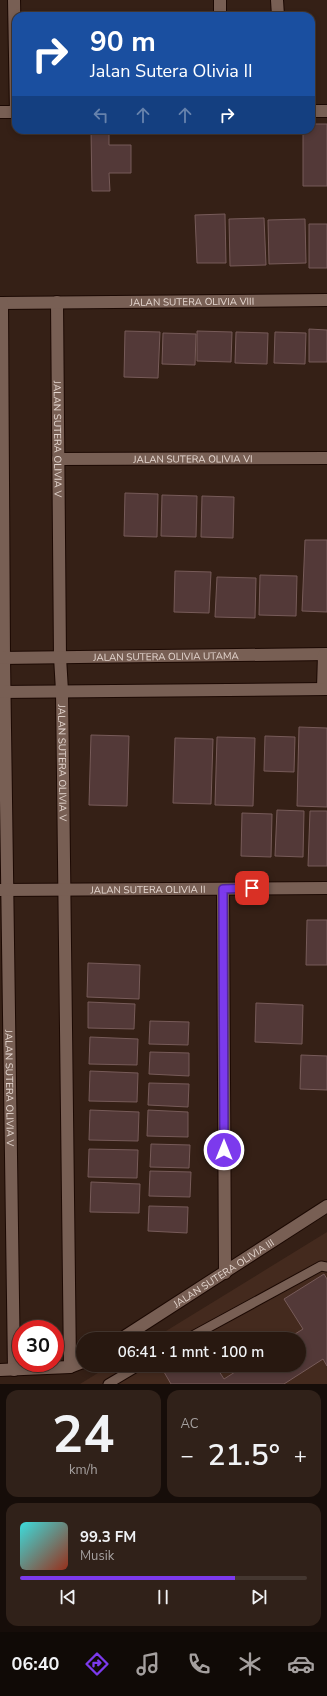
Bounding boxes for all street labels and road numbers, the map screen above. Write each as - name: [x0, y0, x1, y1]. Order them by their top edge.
- street label: JALAN SUTERA OLIVIA VIII: [129, 295, 254, 310]
- street label: JALAN SUTERA OLIVIA V: [50, 380, 65, 498]
- street label: JALAN SUTERA OLIVIA VI: [132, 452, 253, 467]
- street label: JALAN SUTERA OLIVIA UTAMA: [92, 649, 240, 665]
- street label: JALAN SUTERA OLIVIA V: [54, 703, 70, 821]
- street label: JALAN SUTERA OLIVIA II: [89, 883, 206, 897]
- street label: JALAN SUTERA OLIVIA V: [1, 1029, 17, 1147]
- street label: JALAN SUTERA OLIVIA III: [170, 1236, 277, 1312]

